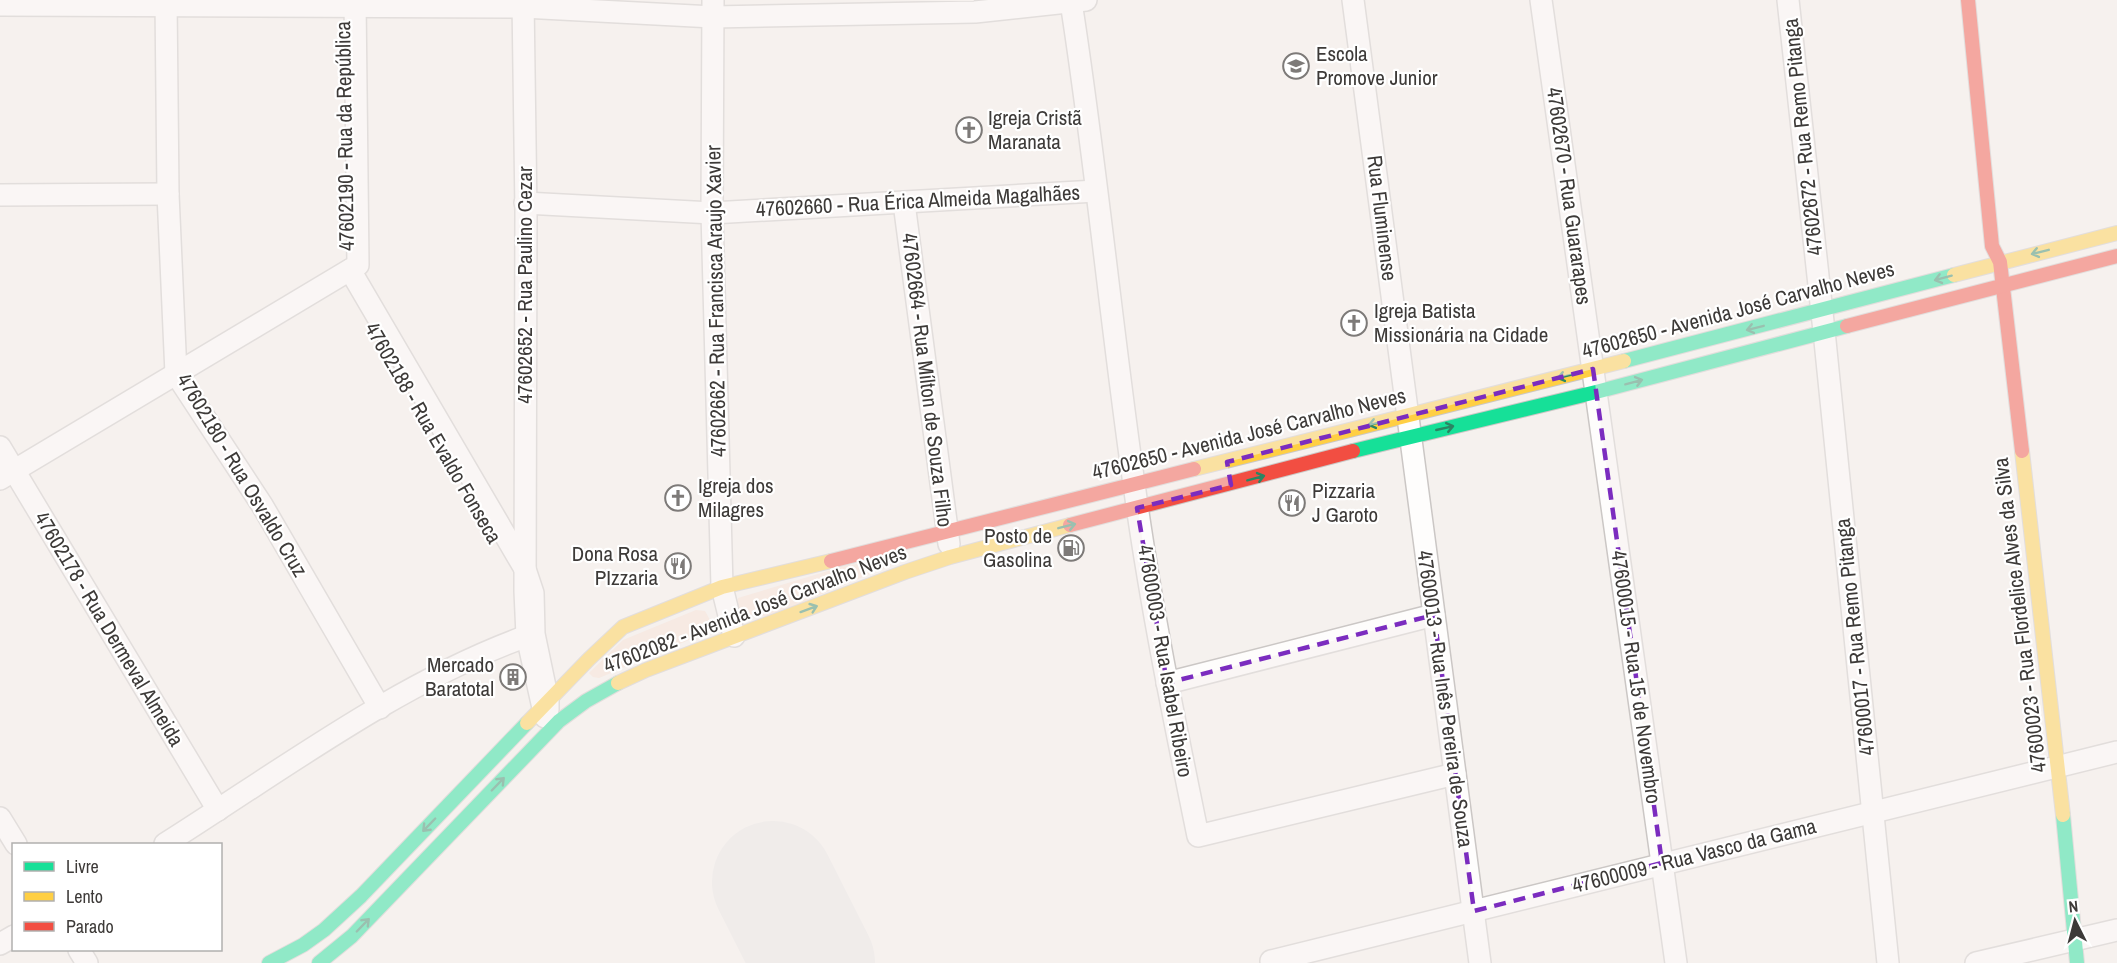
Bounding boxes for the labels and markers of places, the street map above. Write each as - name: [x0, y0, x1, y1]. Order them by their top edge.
- place label: Escola Promove Junior: [1316, 39, 1438, 92]
- school or university icon: Escola Promove Junior: [1281, 51, 1311, 81]
- place label: Igreja Cristã Maranata: [988, 103, 1082, 156]
- church icon: Igreja Cristã Maranata: [954, 115, 984, 145]
- place label: Igreja Batista Missionária na Cidade: [1374, 296, 1548, 349]
- church icon: Igreja Batista Missionária na Cidade: [1339, 308, 1369, 338]
- place label: Igreja dos Milagres: [698, 471, 774, 524]
- place label: Pizzaria J Garoto: [1312, 476, 1378, 529]
- church icon: Igreja dos Milagres: [663, 483, 693, 513]
- restaurant icon: Pizzaria J Garoto: [1277, 488, 1307, 518]
- place label: Posto de Gasolina: [983, 521, 1052, 574]
- fuel station icon: Posto de Gasolina: [1056, 533, 1086, 563]
- place label: Dona Rosa PIzzaria: [572, 539, 658, 592]
- restaurant icon: Dona Rosa PIzzaria: [663, 551, 693, 581]
- place label: Mercado Baratotal: [425, 650, 494, 703]
- building icon: Mercado Baratotal: [498, 662, 528, 692]

